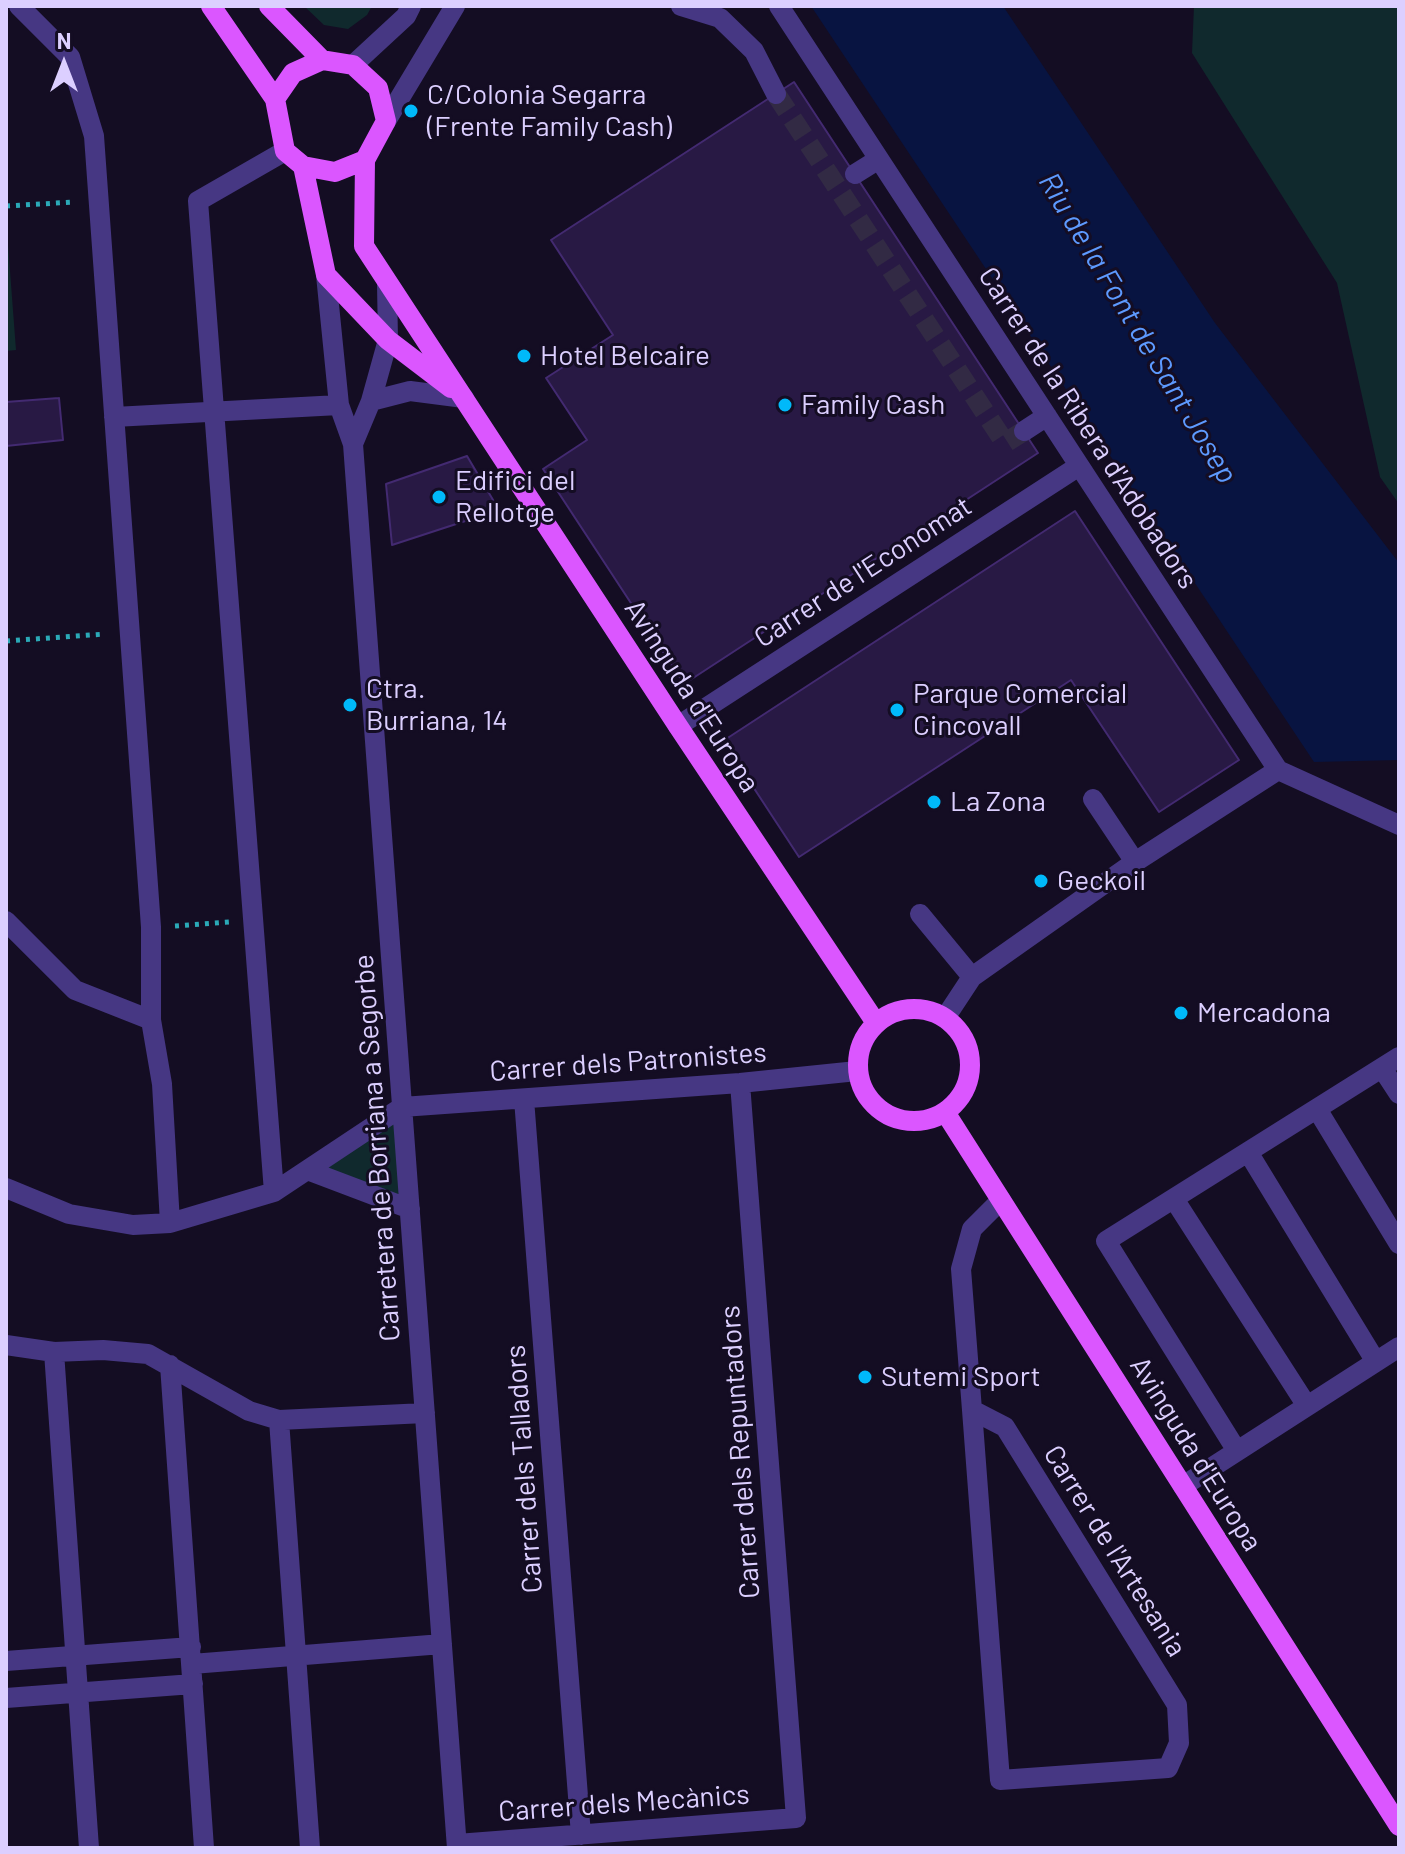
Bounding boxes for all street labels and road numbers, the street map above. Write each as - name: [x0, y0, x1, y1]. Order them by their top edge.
- street label: Carrer de la Ribera d'Adobadors: [971, 261, 1205, 595]
- street label: Carrer de l'Economat: [748, 489, 978, 655]
- street label: Avinguda d'Europa: [617, 593, 767, 799]
- street label: Carretera de Borriana a Segorbe: [347, 953, 407, 1343]
- street label: Carrer dels Patronistes: [488, 1036, 768, 1088]
- street label: Carrer dels Repuntadors: [713, 1304, 767, 1600]
- street label: Carrer dels Talladors: [499, 1344, 549, 1594]
- street label: Avinguda d'Europa: [1123, 1351, 1269, 1557]
- street label: Carrer de l'Artesania: [1036, 1439, 1194, 1663]
- street label: Carrer dels Mecànics: [497, 1777, 751, 1829]

